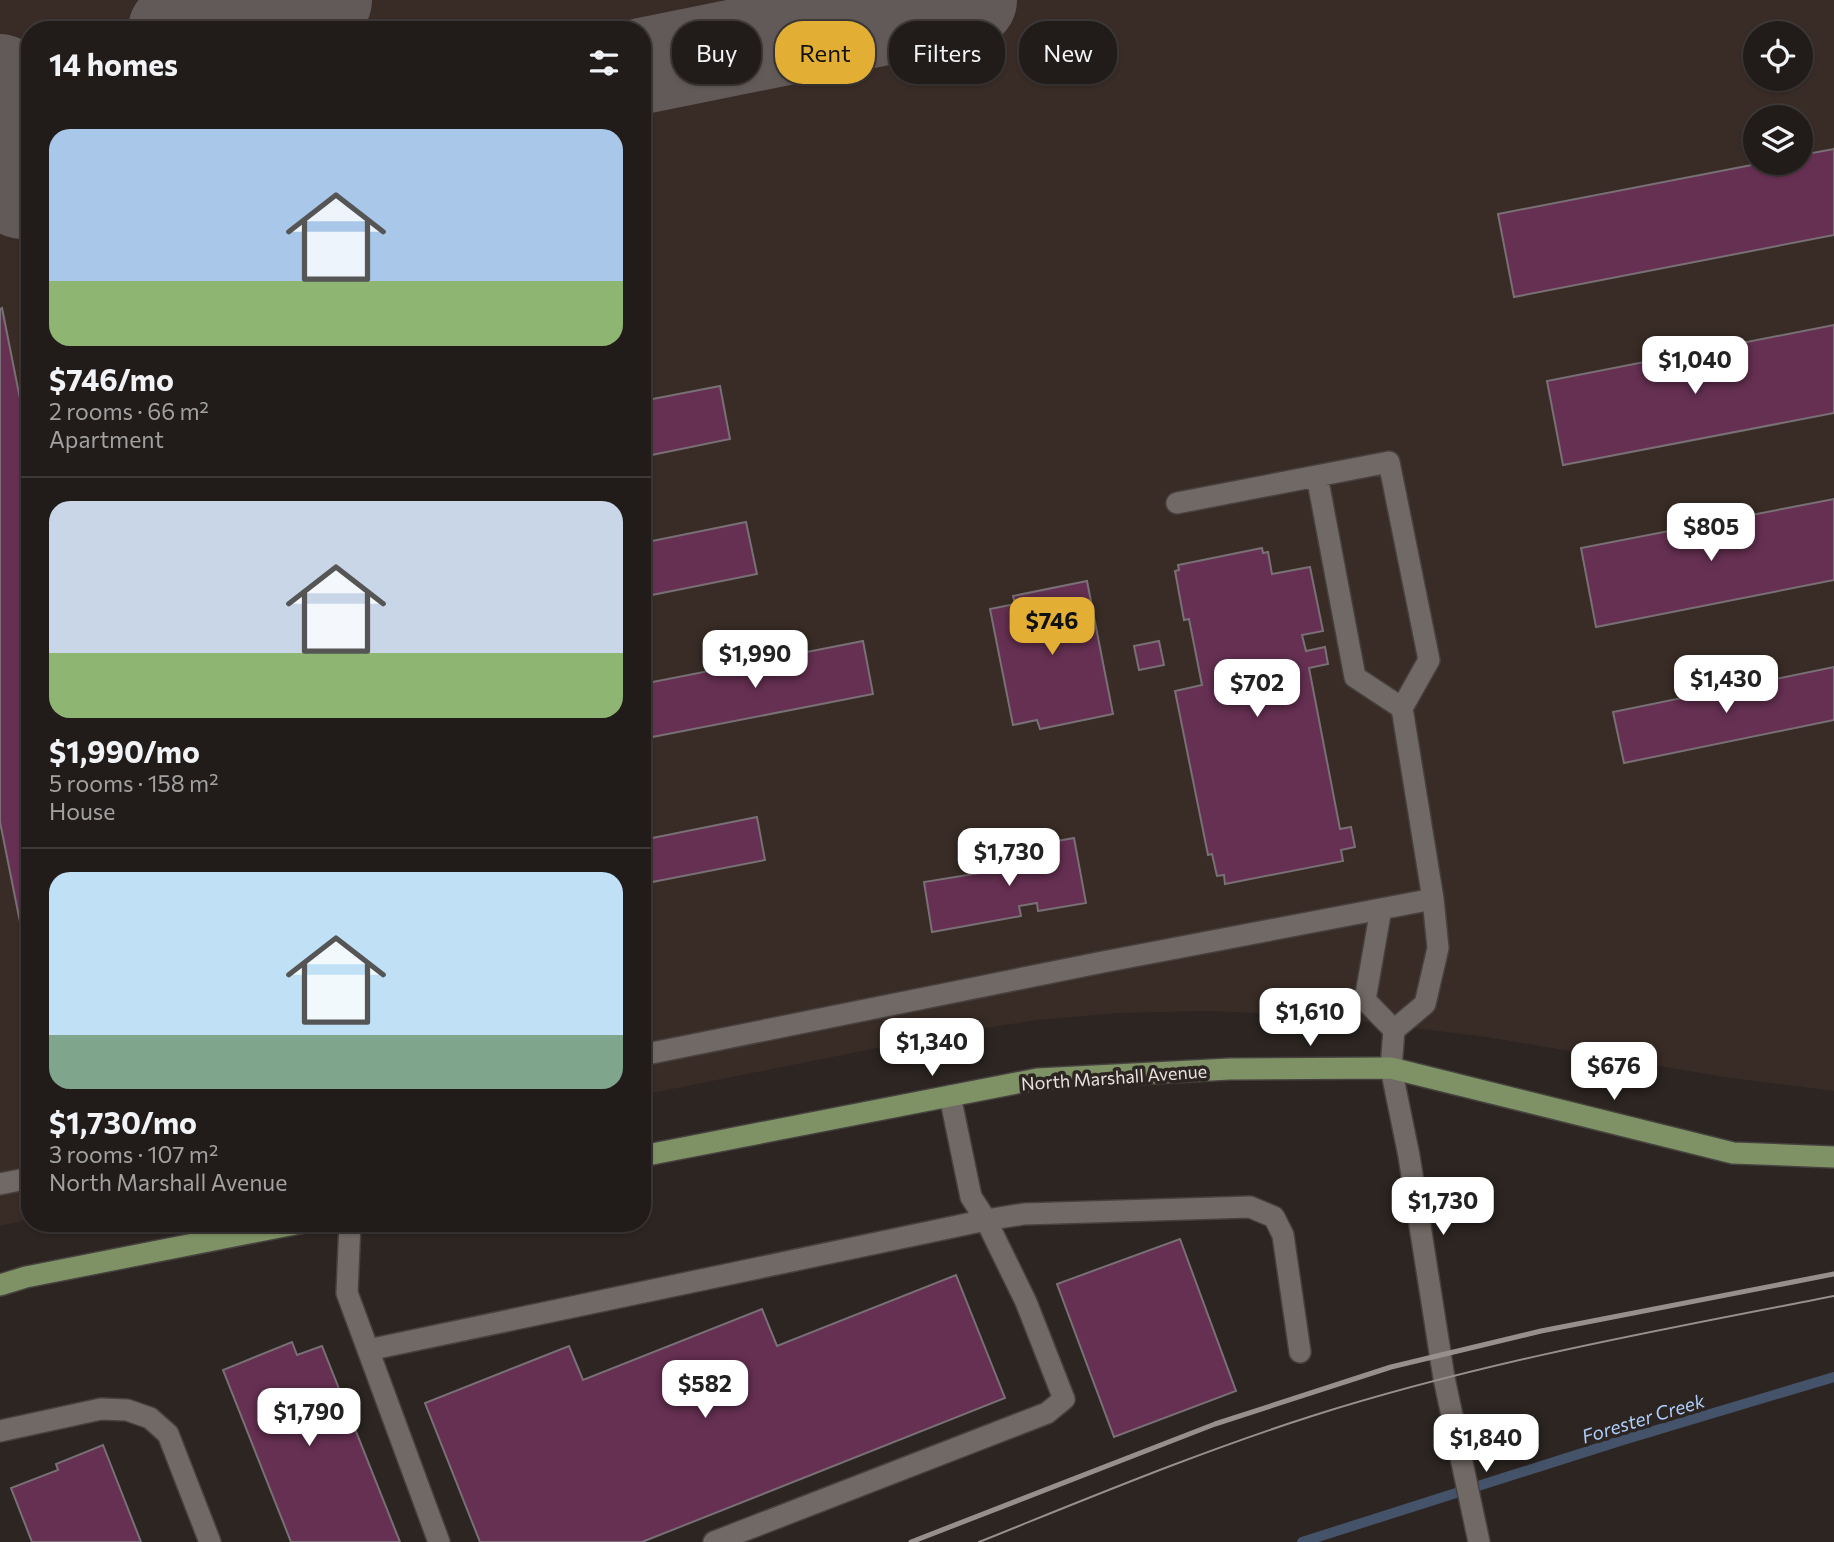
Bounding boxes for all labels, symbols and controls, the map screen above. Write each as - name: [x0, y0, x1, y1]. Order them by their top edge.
- chip: Buy: [672, 21, 761, 84]
- chip: Rent: [775, 21, 875, 84]
- chip: Filters: [889, 21, 1005, 84]
- chip: New: [1019, 21, 1117, 84]
- map controls: [1743, 21, 1813, 175]
- button: locate: [1743, 21, 1813, 91]
- icon: filters: [585, 44, 623, 82]
- text: 14 homes: [49, 45, 178, 82]
- button: layers: [1743, 105, 1813, 175]
- icon: home: [273, 174, 399, 300]
- pin: $1,040: [1638, 336, 1752, 396]
- text: $1,040: [1658, 345, 1732, 373]
- text: $746/mo: [49, 360, 174, 397]
- text: 2 rooms · 66 m²: [49, 397, 209, 425]
- text: Apartment: [49, 425, 164, 453]
- pin: $805: [1670, 504, 1752, 563]
- text: $805: [1683, 512, 1739, 540]
- icon: home: [273, 546, 399, 672]
- pin: $746: [1011, 598, 1093, 657]
- text: $746: [1026, 606, 1078, 634]
- pin: $1,990: [698, 630, 812, 690]
- text: $1,990: [719, 639, 791, 667]
- pin: $1,430: [1669, 656, 1783, 715]
- pin: $702: [1216, 660, 1298, 719]
- text: $1,430: [1690, 664, 1762, 692]
- text: $702: [1230, 668, 1284, 696]
- text: $1,990/mo: [49, 732, 200, 769]
- text: 5 rooms · 158 m²: [49, 769, 218, 797]
- text: House: [49, 797, 115, 825]
- pin: $1,730: [952, 828, 1066, 888]
- text: $1,730: [974, 837, 1044, 865]
- icon: home: [273, 917, 399, 1043]
- pin: $1,610: [1253, 988, 1367, 1048]
- text: $1,610: [1276, 997, 1344, 1025]
- pin: $1,340: [875, 1018, 989, 1078]
- text: $1,340: [896, 1027, 968, 1055]
- pin: $676: [1573, 1042, 1655, 1102]
- text: $676: [1587, 1051, 1641, 1079]
- street label: North Marshall Avenue: [1020, 1060, 1208, 1094]
- text: $1,730/mo: [49, 1103, 197, 1140]
- text: 3 rooms · 107 m²: [49, 1140, 218, 1168]
- text: North Marshall Avenue: [49, 1168, 287, 1196]
- pin: $1,730: [1386, 1178, 1500, 1237]
- text: $1,730: [1408, 1186, 1478, 1214]
- pin: $582: [664, 1360, 746, 1420]
- text: $582: [678, 1369, 732, 1397]
- pin: $1,790: [252, 1388, 366, 1448]
- water label: Forester Creek: [1579, 1388, 1708, 1448]
- text: $1,790: [273, 1397, 345, 1425]
- pin: $1,840: [1429, 1414, 1543, 1474]
- text: $1,840: [1450, 1423, 1522, 1451]

